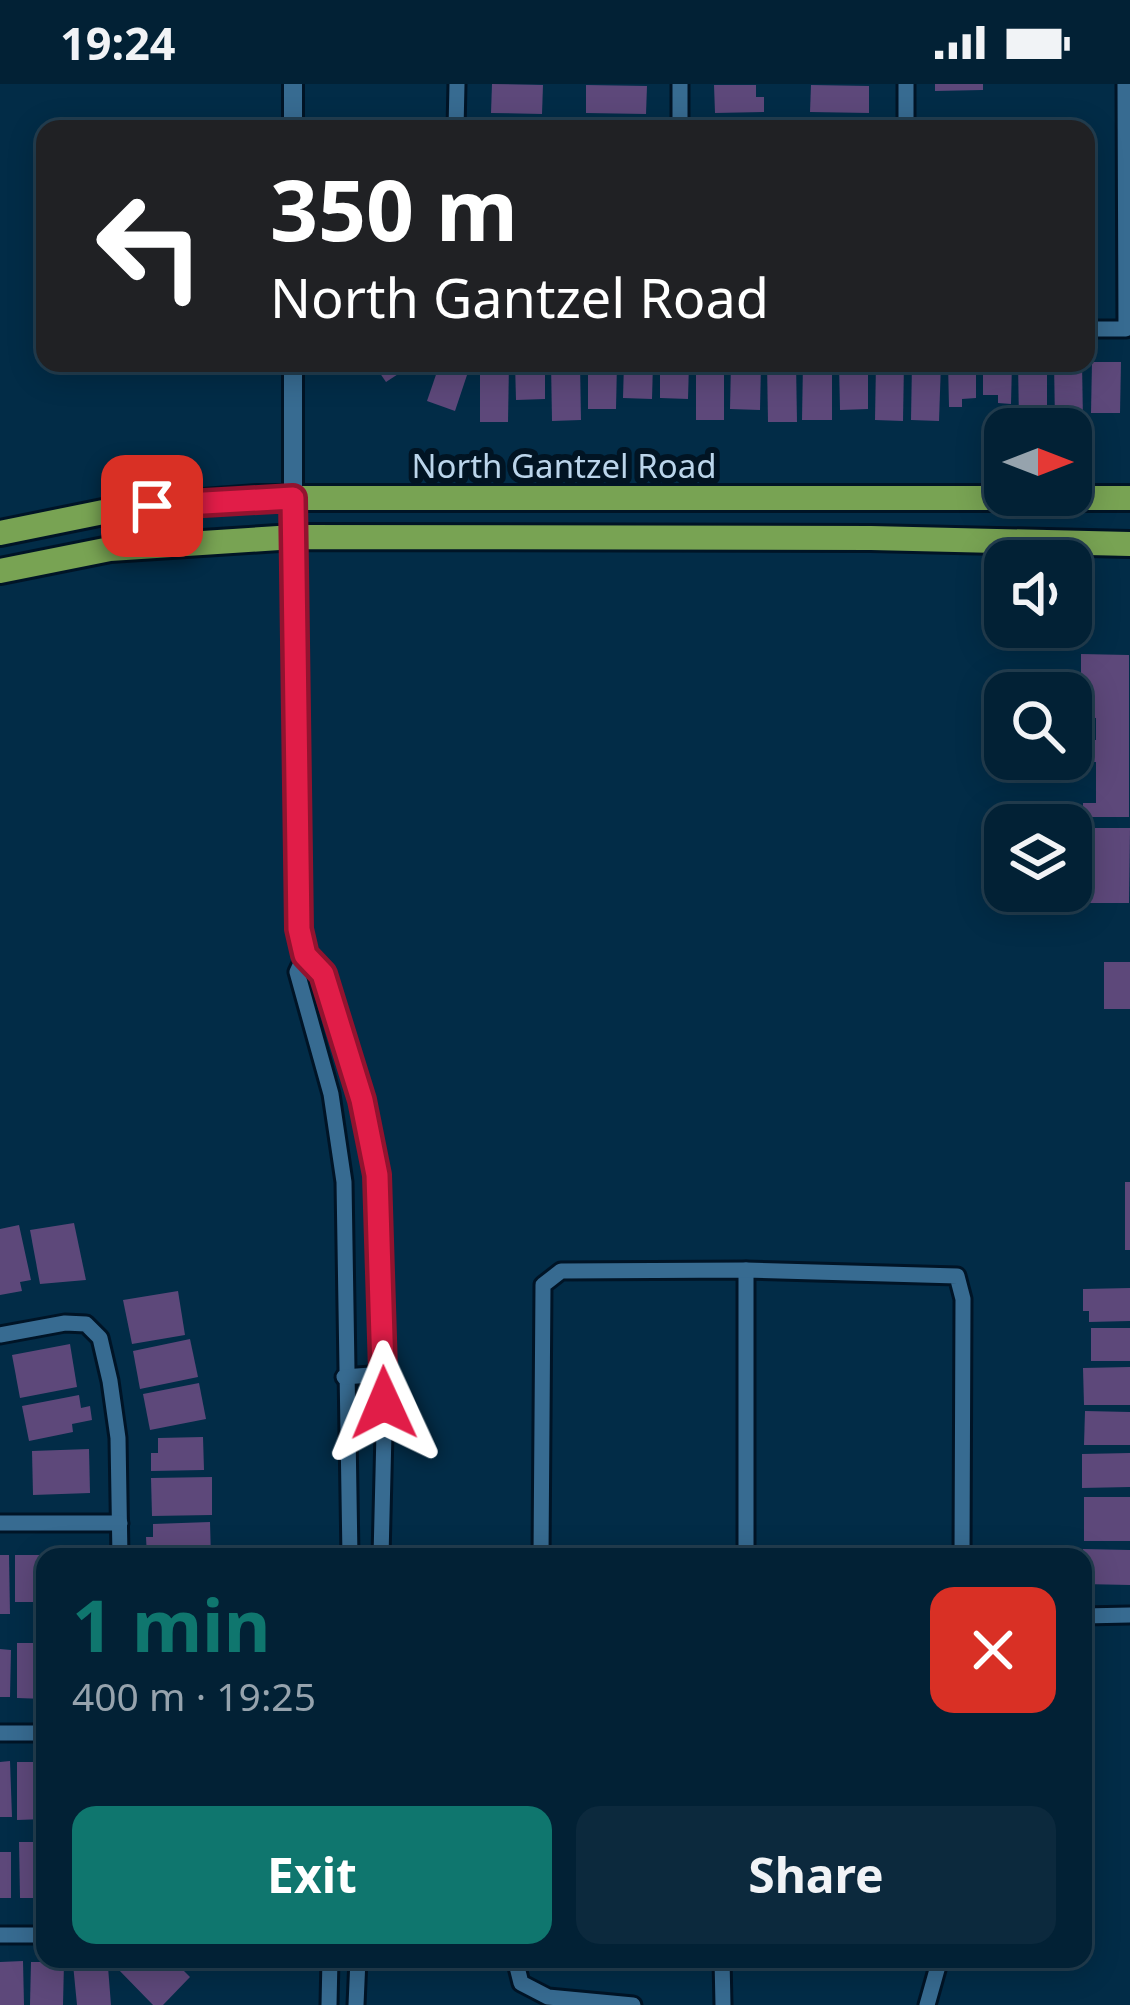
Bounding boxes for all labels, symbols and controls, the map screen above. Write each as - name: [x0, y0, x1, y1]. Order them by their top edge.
- text: 19:24: [60, 12, 176, 73]
- text: 350 m: [270, 151, 518, 266]
- icon: left: [72, 168, 228, 324]
- text: North Gantzel Road: [270, 260, 769, 334]
- north arrow: [984, 408, 1092, 516]
- map controls: [984, 408, 1092, 912]
- street label: North Gantzel Road: [412, 443, 716, 488]
- pin: [101, 455, 203, 557]
- icon: arrive: [119, 473, 185, 539]
- button: sound: [984, 540, 1092, 648]
- button: search: [984, 672, 1092, 780]
- button: layers: [984, 804, 1092, 912]
- position arrow: [321, 1340, 447, 1466]
- text: 1 min: [72, 1575, 270, 1673]
- button: close: [930, 1587, 1056, 1713]
- text: 400 m · 19:25: [72, 1669, 316, 1722]
- button: Exit: [72, 1806, 552, 1944]
- button: Share: [576, 1806, 1056, 1944]

